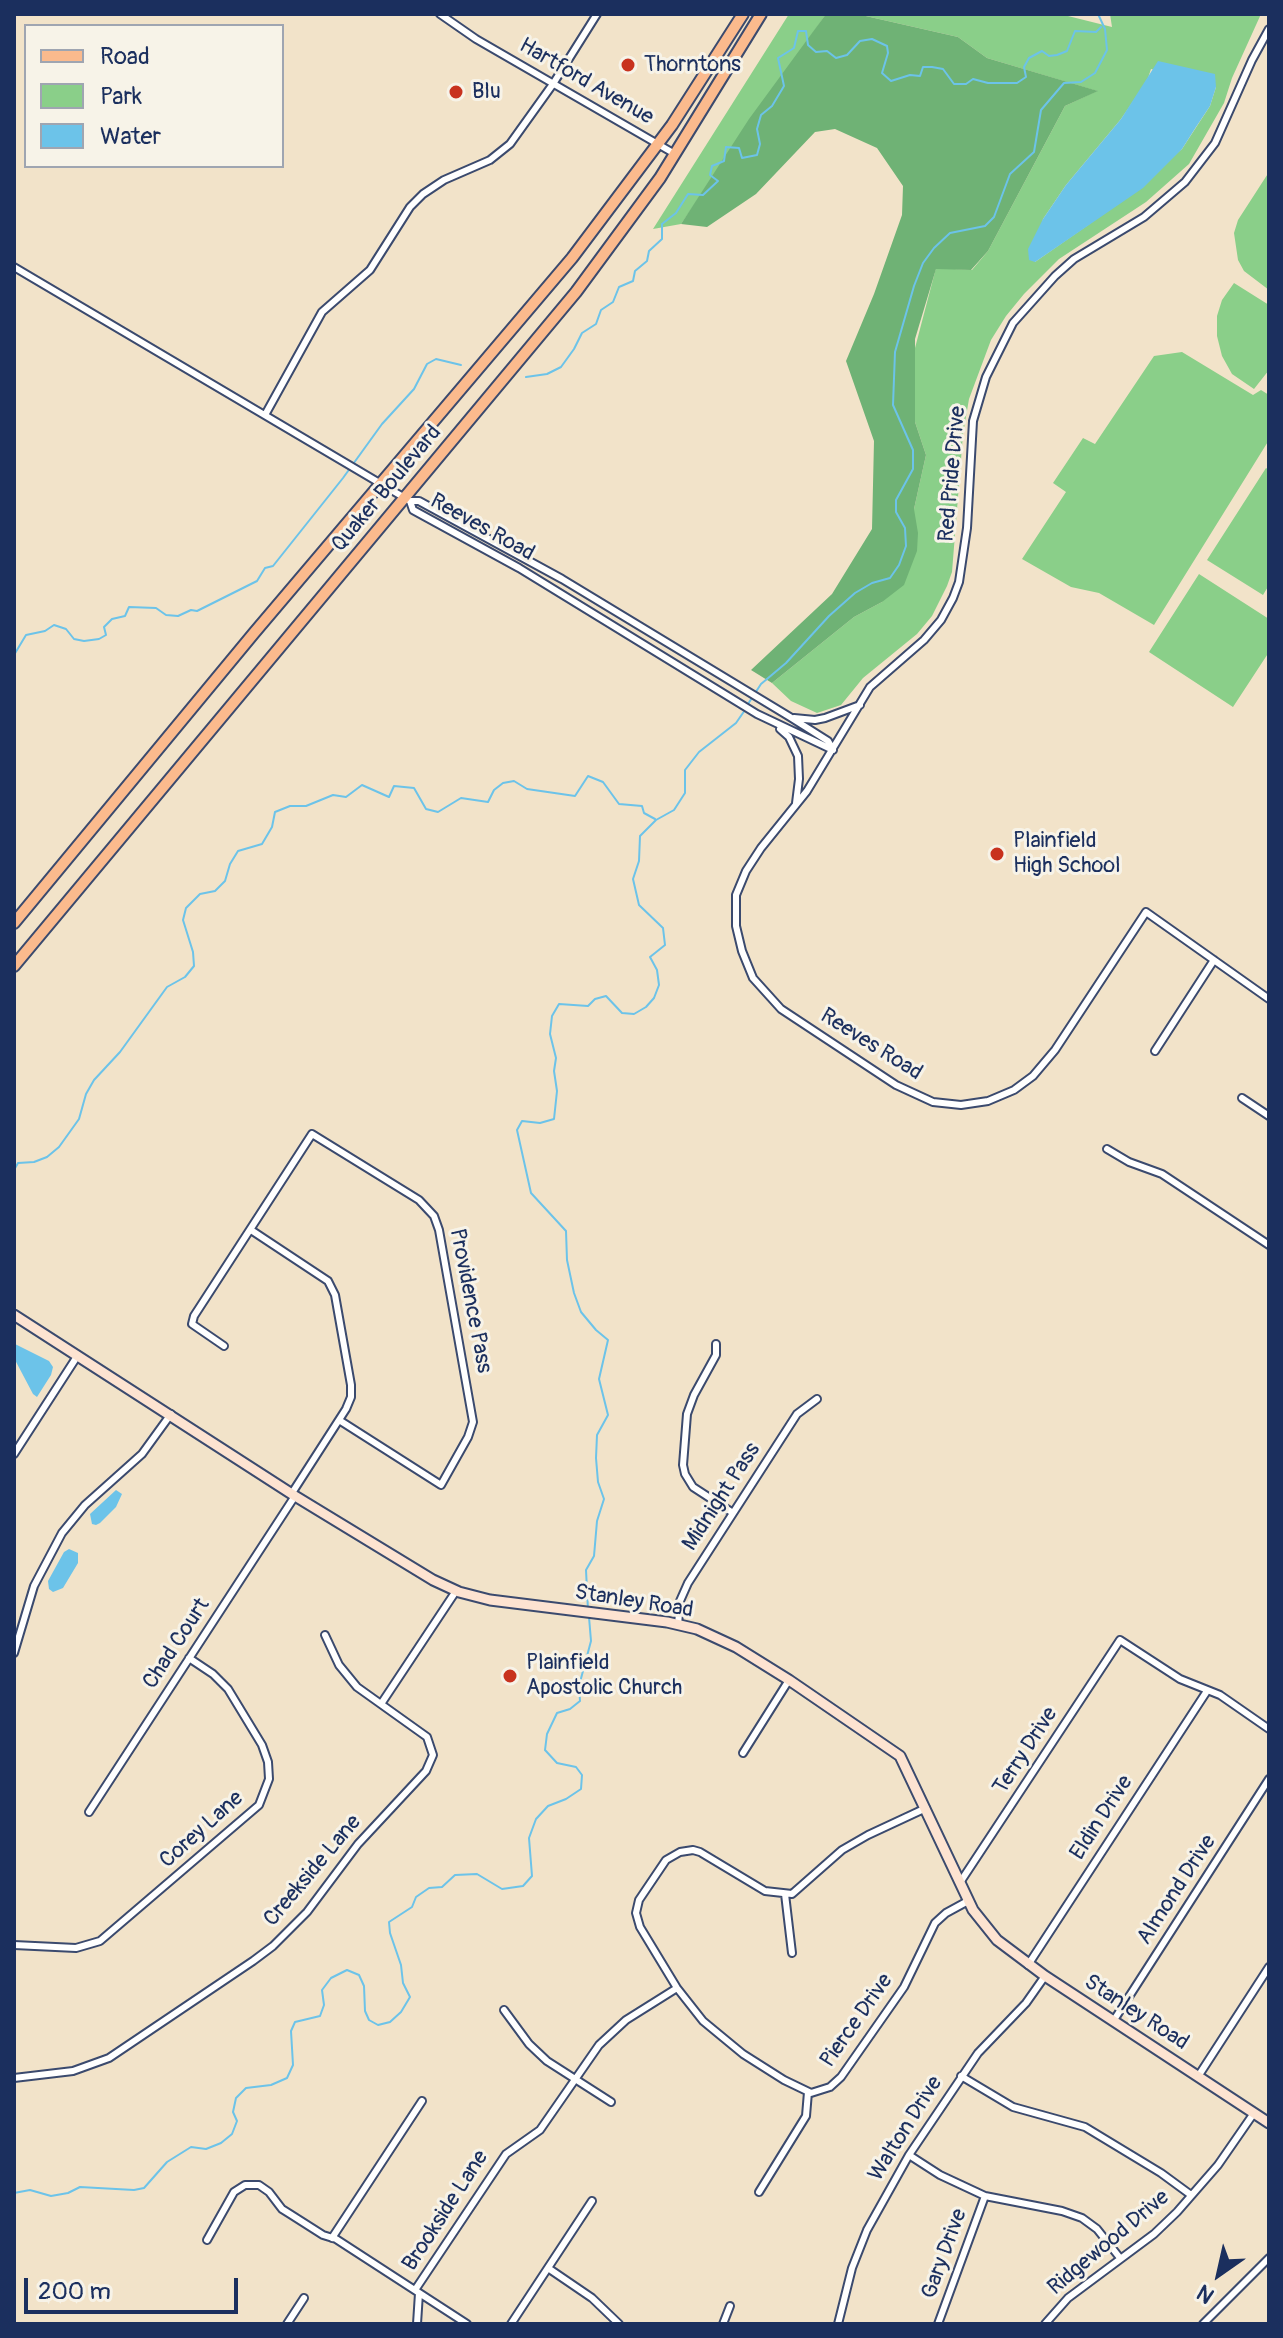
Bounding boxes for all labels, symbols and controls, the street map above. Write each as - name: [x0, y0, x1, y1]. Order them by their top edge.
- legend: [24, 24, 284, 168]
- street label: Hartford Avenue: [514, 33, 658, 131]
- text: Road: [100, 42, 150, 71]
- place label: Thorntons: [644, 52, 741, 78]
- marker: Thorntons: [619, 56, 637, 74]
- place label: Blu: [472, 79, 501, 105]
- text: Park: [100, 82, 142, 111]
- marker: Blu: [447, 83, 465, 101]
- text: Water: [100, 122, 161, 151]
- street label: Red Pride Drive: [934, 405, 972, 543]
- street label: Quaker Boulevard: [326, 420, 448, 558]
- street label: Reeves Road: [425, 488, 539, 568]
- place label: Plainfield High School: [1013, 828, 1120, 880]
- marker: Plainfield High School: [988, 845, 1006, 863]
- street label: Reeves Road: [815, 1003, 927, 1087]
- street label: Providence Pass: [443, 1227, 497, 1375]
- street label: Midnight Pass: [677, 1438, 767, 1556]
- street label: Stanley Road: [573, 1580, 695, 1624]
- street label: Chad Court: [138, 1594, 216, 1694]
- place label: Plainfield Apostolic Church: [526, 1650, 682, 1702]
- marker: Plainfield Apostolic Church: [501, 1667, 519, 1685]
- street label: Terry Drive: [988, 1702, 1064, 1800]
- street label: Eldin Drive: [1065, 1771, 1139, 1865]
- street label: Corey Lane: [155, 1786, 249, 1874]
- street label: Creekside Lane: [259, 1810, 367, 1932]
- street label: Almond Drive: [1132, 1830, 1222, 1950]
- street label: Pierce Drive: [815, 1969, 899, 2073]
- street label: Stanley Road: [1079, 1969, 1193, 2057]
- street label: Walton Drive: [863, 2072, 949, 2186]
- street label: Brookside Lane: [397, 2146, 495, 2276]
- street label: Ridgewood Drive: [1043, 2185, 1175, 2301]
- street label: Gary Drive: [917, 2205, 973, 2303]
- north arrow: [1179, 2234, 1259, 2314]
- scale bar: [28, 2262, 242, 2312]
- text: 200 m: [38, 2277, 111, 2306]
- text: N: [1192, 2278, 1220, 2310]

